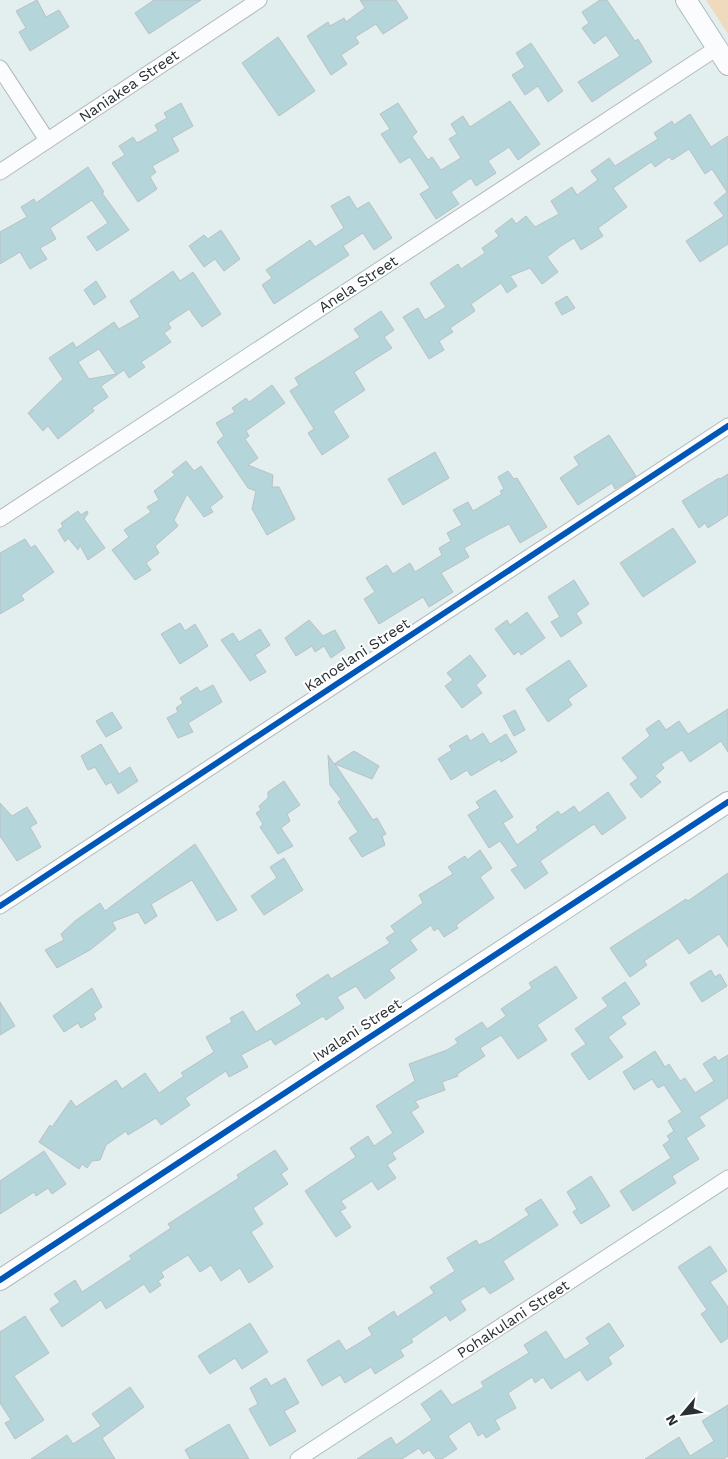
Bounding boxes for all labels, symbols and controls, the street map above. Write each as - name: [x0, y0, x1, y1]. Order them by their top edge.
- street label: Naniakea Street: [76, 46, 183, 126]
- street label: Anela Street: [315, 251, 402, 316]
- street label: Kanoelani Street: [301, 614, 414, 696]
- street label: Iwalani Street: [309, 994, 405, 1065]
- street label: Pohakulani Street: [454, 1276, 573, 1362]
- north arrow: [658, 1389, 708, 1439]
- text: N: [662, 1412, 681, 1429]

